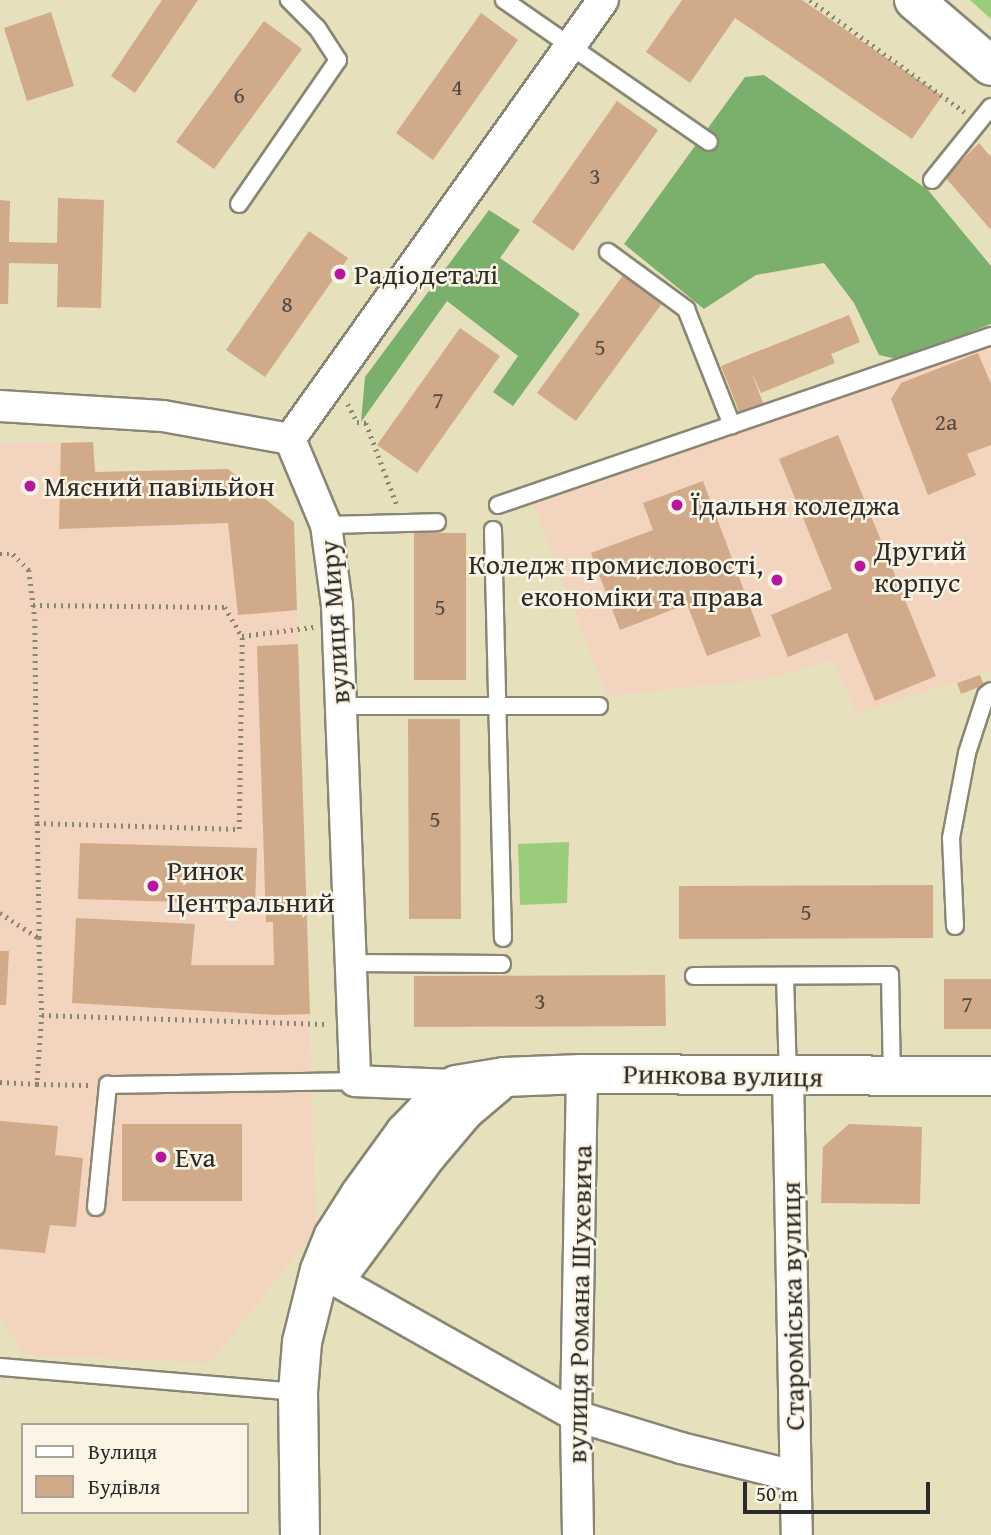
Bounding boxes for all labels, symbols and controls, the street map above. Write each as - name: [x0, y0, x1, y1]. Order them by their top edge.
- house number: 4: [451, 73, 463, 101]
- house number: 6: [233, 81, 245, 109]
- house number: 3: [589, 162, 601, 190]
- place label: Радіодеталі: [354, 257, 498, 291]
- marker: Радіодеталі: [332, 266, 348, 282]
- house number: 8: [281, 290, 293, 318]
- house number: 5: [594, 333, 606, 361]
- house number: 7: [432, 386, 444, 414]
- house number: 2а: [935, 408, 957, 436]
- place label: Мясний павільйон: [44, 469, 275, 503]
- marker: Мясний павільйон: [22, 478, 38, 494]
- place label: Їдальня коледжа: [691, 488, 900, 522]
- marker: Їдальня коледжа: [669, 497, 685, 513]
- place label: Другий корпус: [874, 533, 966, 599]
- street label: вулиця Миру: [312, 539, 356, 705]
- place label: Коледж промисловості, економіки та права: [469, 547, 763, 613]
- marker: Другий корпус: [852, 558, 868, 574]
- marker: Коледж промисловості, економіки та права: [769, 572, 785, 588]
- house number: 5: [434, 593, 446, 621]
- house number: 5: [429, 805, 441, 833]
- place label: Ринок Центральний: [167, 853, 335, 919]
- marker: Ринок Центральний: [145, 878, 161, 894]
- house number: 5: [800, 898, 812, 926]
- house number: 3: [534, 987, 546, 1015]
- house number: 7: [961, 990, 973, 1018]
- street label: Ринкова вулиця: [623, 1056, 823, 1094]
- place label: Eva: [175, 1140, 216, 1174]
- street label: вулиця Романа Шухевича: [559, 1145, 599, 1463]
- marker: Eva: [153, 1149, 169, 1165]
- street label: Староміська вулиця: [773, 1181, 811, 1431]
- legend: [21, 1423, 248, 1514]
- text: Вулиця: [88, 1436, 157, 1467]
- scale bar: [746, 1468, 933, 1512]
- text: Будівля: [88, 1471, 160, 1502]
- text: 50 m: [756, 1478, 798, 1509]

